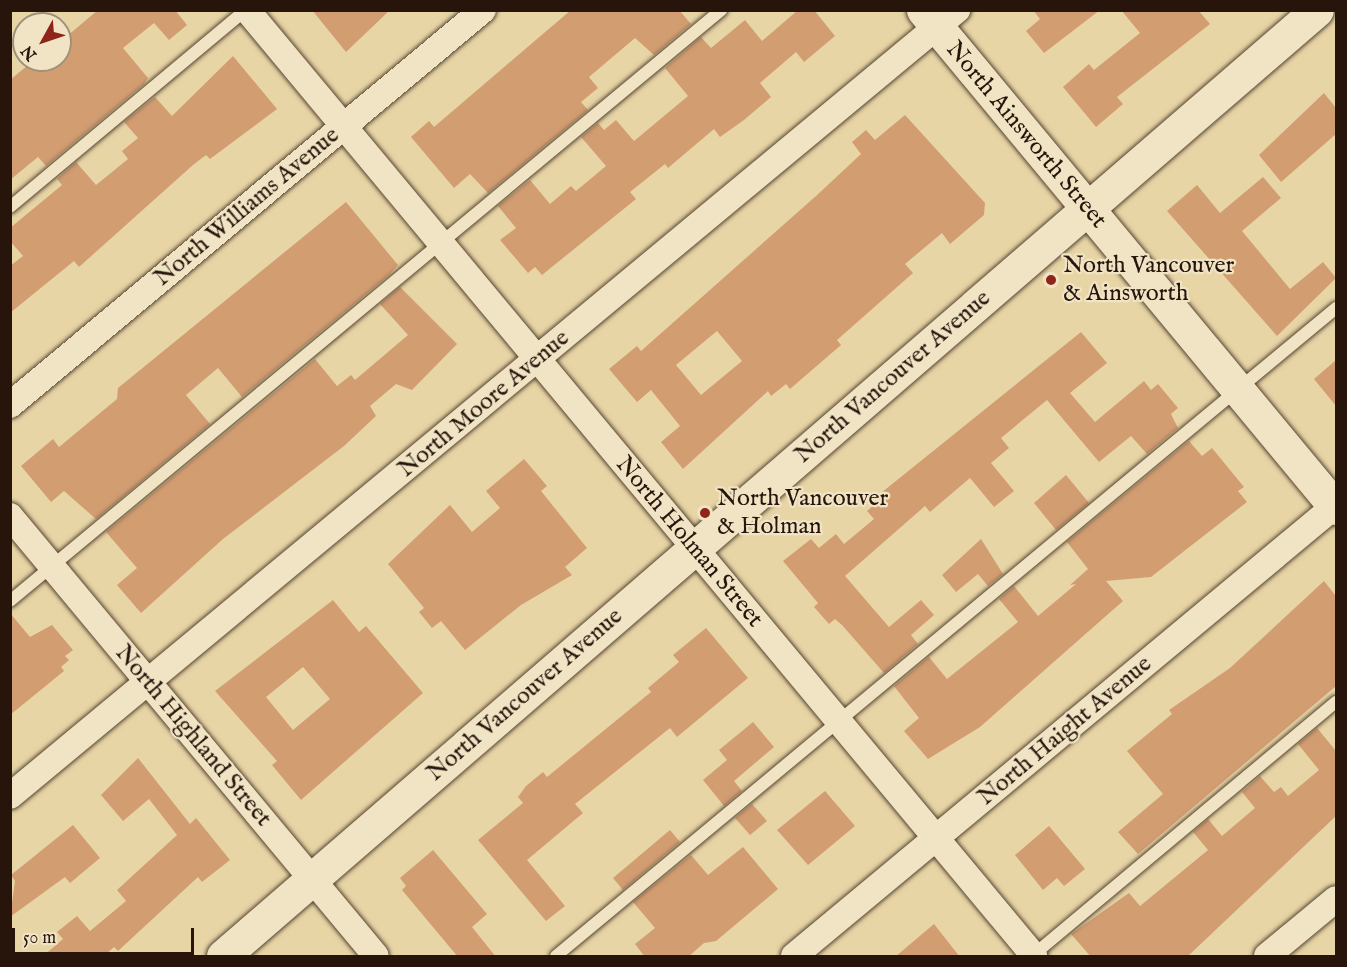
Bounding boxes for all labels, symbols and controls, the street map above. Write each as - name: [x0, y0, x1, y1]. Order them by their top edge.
- north arrow: [12, 12, 72, 72]
- street label: North Ainsworth Street: [939, 36, 1113, 234]
- text: N: [18, 41, 42, 64]
- street label: North Williams Avenue: [149, 121, 345, 293]
- place label: North Vancouver & Ainsworth: [1063, 252, 1234, 308]
- marker: North Vancouver & Ainsworth: [1044, 273, 1058, 287]
- street label: North Vancouver Avenue: [789, 284, 997, 470]
- street label: North Moore Avenue: [393, 324, 575, 484]
- street label: North Holman Street: [609, 451, 769, 633]
- place label: North Vancouver & Holman: [717, 485, 888, 541]
- marker: North Vancouver & Holman: [698, 506, 712, 520]
- street label: North Vancouver Avenue: [421, 602, 629, 788]
- street label: North Highland Street: [109, 639, 277, 833]
- street label: North Haight Avenue: [972, 650, 1158, 812]
- scale bar: [15, 916, 196, 954]
- text: 50 m: [23, 927, 56, 950]

